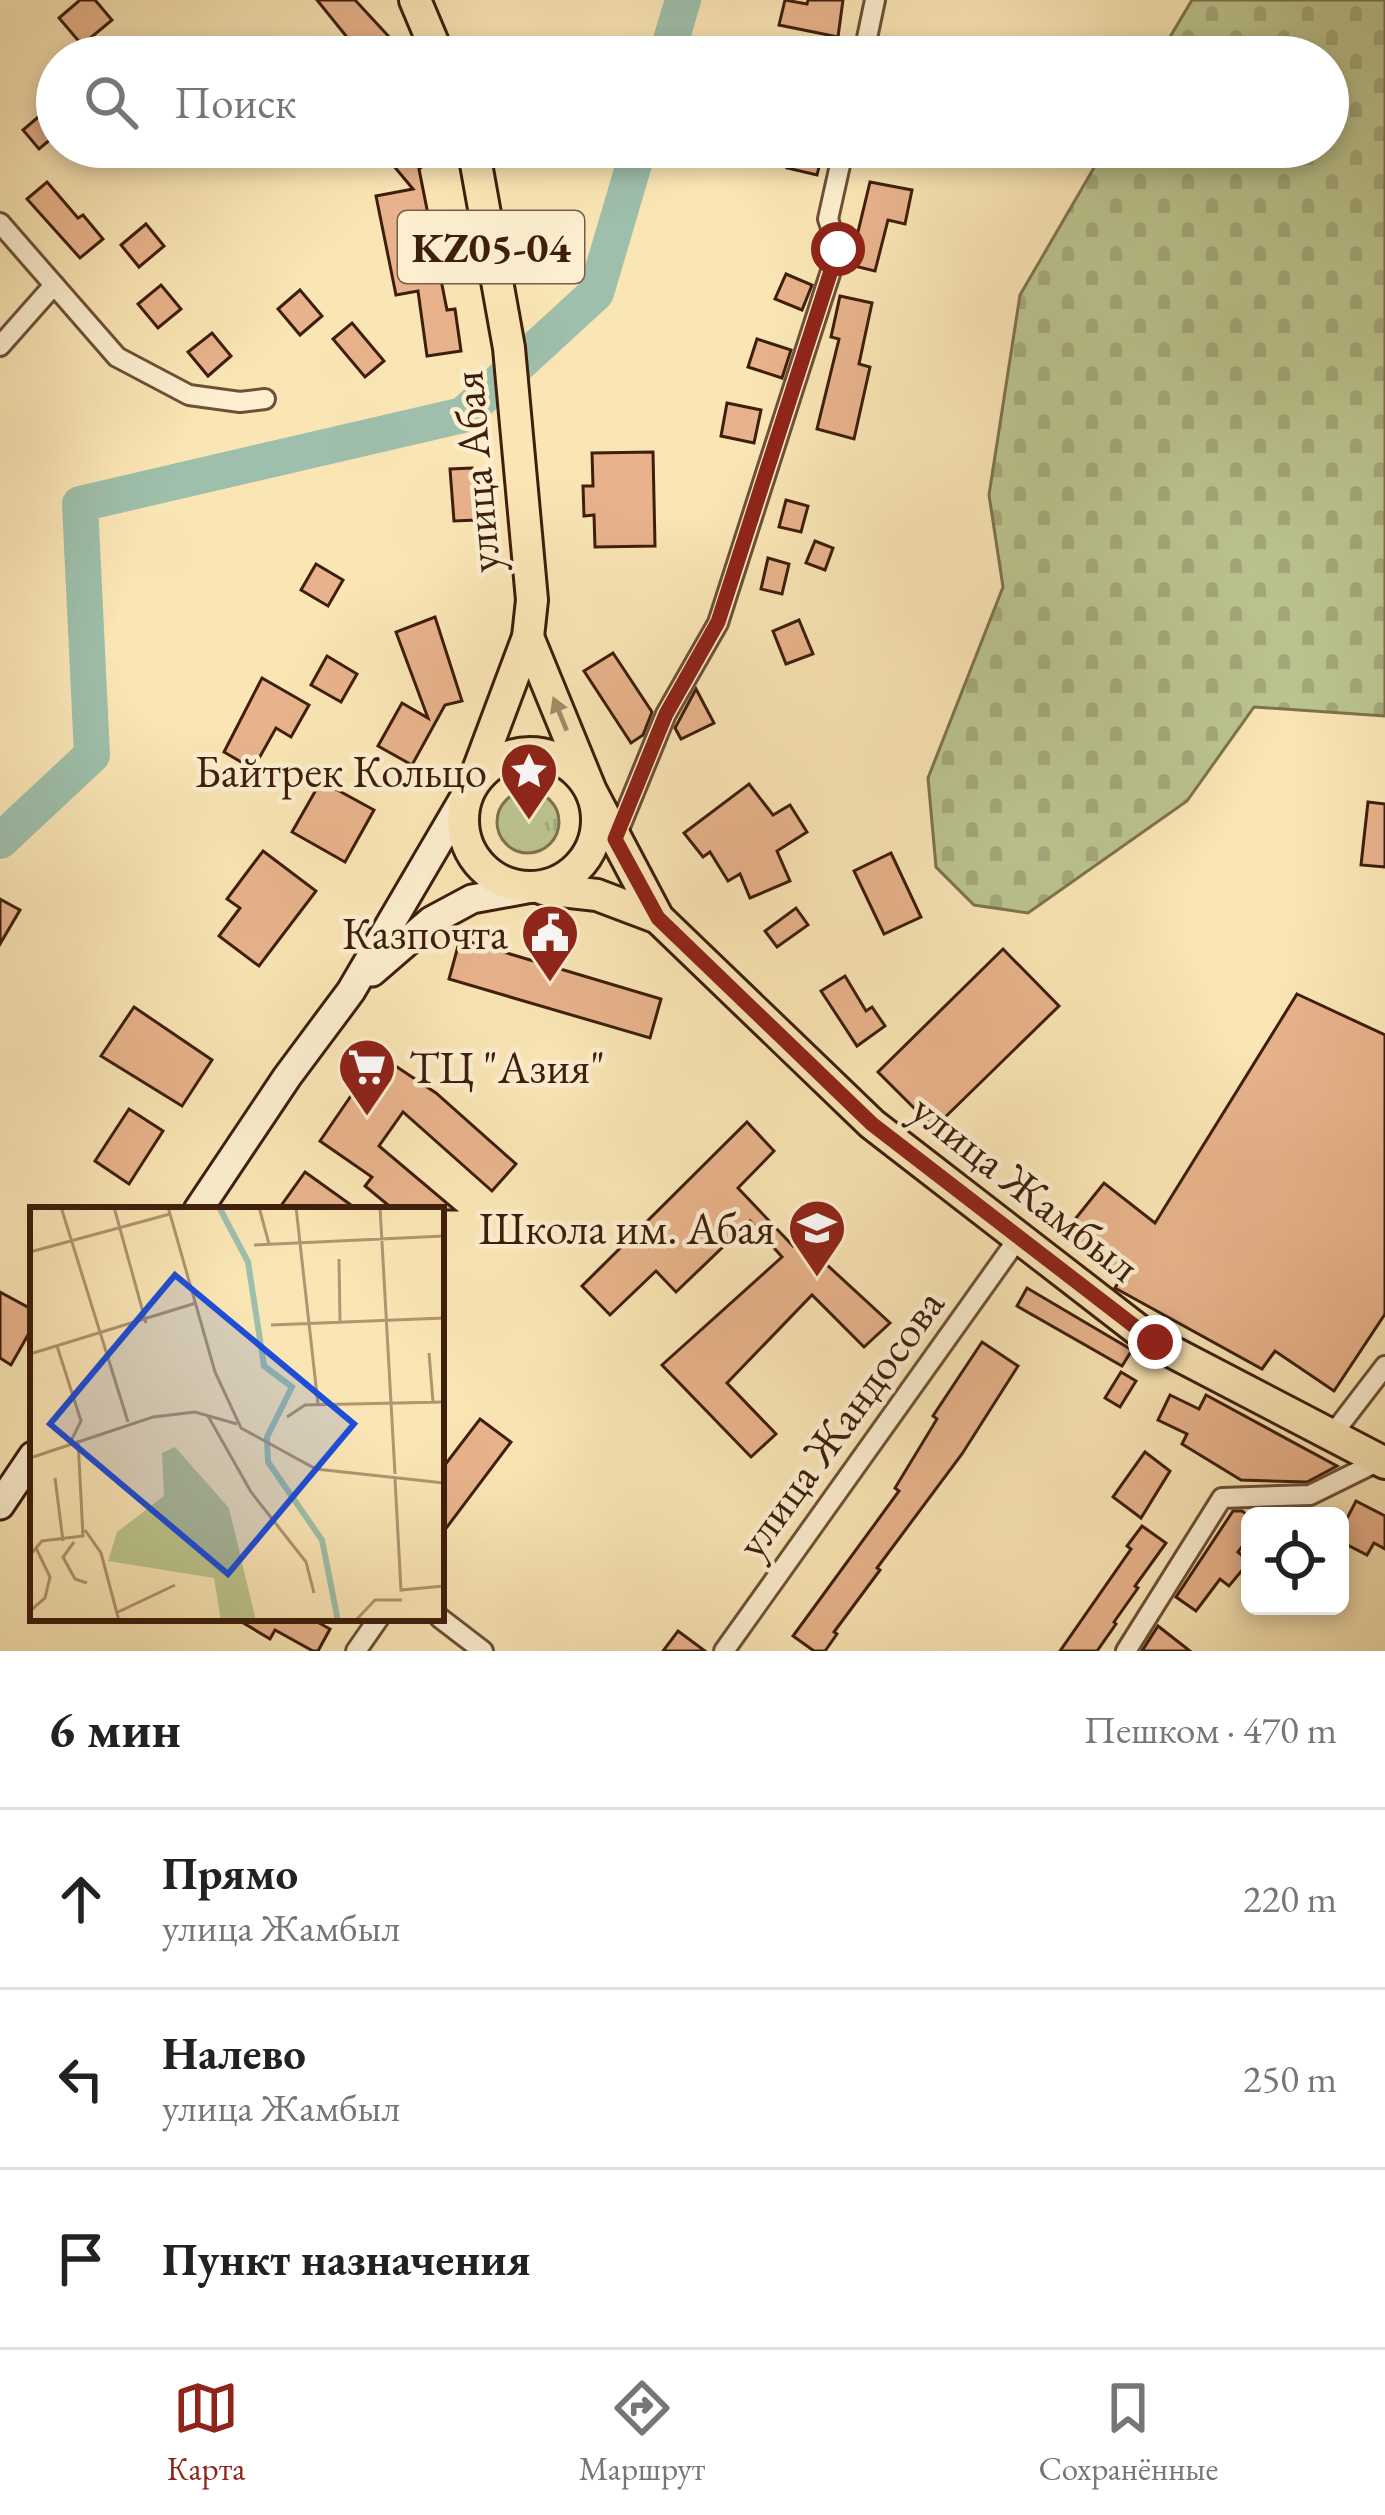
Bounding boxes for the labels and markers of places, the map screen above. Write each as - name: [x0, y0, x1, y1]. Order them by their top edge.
- place icon: Байтрек Кольцо: [498, 740, 560, 822]
- place label: Байтрек Кольцо: [194, 742, 487, 800]
- public building icon: Казпочта: [519, 902, 581, 984]
- place label: Казпочта: [342, 904, 508, 962]
- supermarket icon: ТЦ "Азия": [336, 1036, 398, 1118]
- place label: ТЦ "Азия": [409, 1038, 605, 1096]
- school or university icon: Школа им. Абая: [786, 1197, 848, 1279]
- place label: Школа им. Абая: [478, 1199, 775, 1257]

